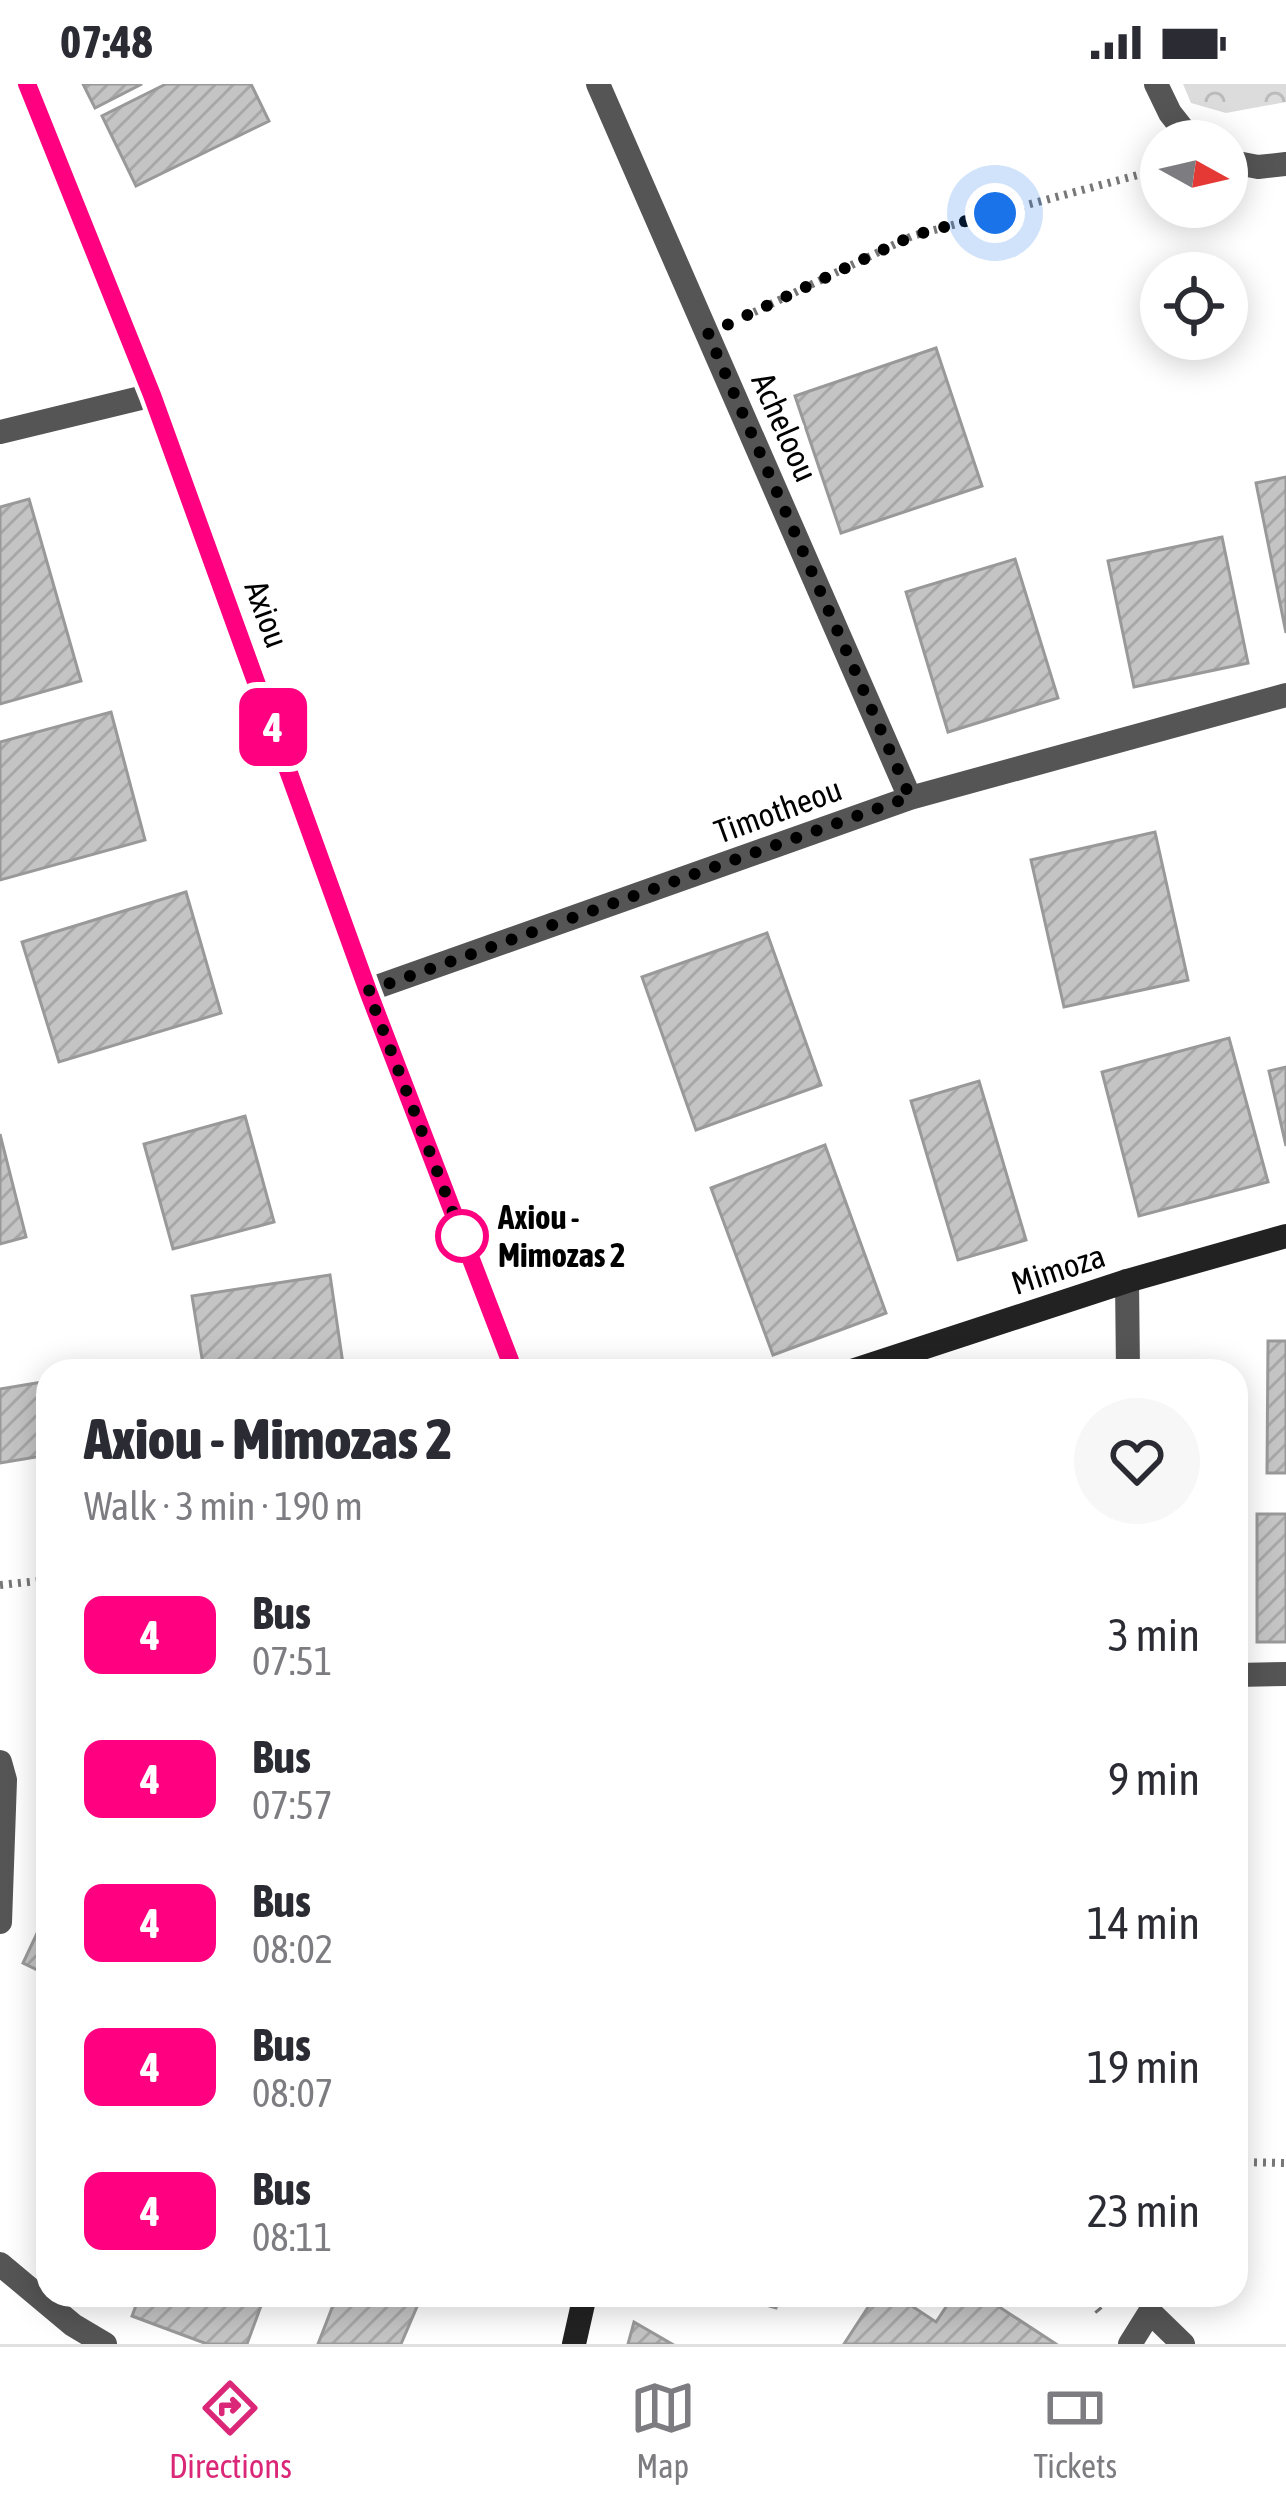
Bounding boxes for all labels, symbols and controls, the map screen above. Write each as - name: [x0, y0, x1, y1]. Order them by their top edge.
- text: 07:48: [60, 16, 153, 68]
- north arrow: [1140, 120, 1248, 228]
- map controls: [1140, 120, 1248, 360]
- your location: [965, 183, 1025, 243]
- button: locate: [1140, 252, 1248, 360]
- street label: Acheloou: [744, 367, 826, 487]
- street label: Axiou: [237, 575, 297, 653]
- line badge: 4: [234, 688, 312, 766]
- text: 4: [263, 703, 283, 751]
- street label: Timotheou: [709, 769, 847, 851]
- place label: Axiou - Mimozas 2: [497, 1198, 626, 1274]
- marker: Axiou - Mimozas 2: [437, 1211, 487, 1261]
- street label: Mimoza: [1007, 1236, 1109, 1302]
- button: heart: [1074, 1398, 1200, 1524]
- text: Axiou - Mimozas 2: [84, 1406, 453, 1471]
- text: Walk · 3 min · 190 m: [84, 1484, 363, 1528]
- text: Bus: [252, 1587, 311, 1639]
- text: 3 min: [1108, 1609, 1200, 1661]
- text: 4: [140, 1611, 160, 1659]
- text: 07:51: [252, 1639, 332, 1683]
- text: Bus: [252, 1731, 311, 1783]
- text: 9 min: [1108, 1753, 1200, 1805]
- text: 4: [140, 1755, 160, 1803]
- text: 07:57: [252, 1783, 332, 1827]
- text: Bus: [252, 1875, 311, 1927]
- text: 14 min: [1087, 1897, 1200, 1949]
- text: 4: [140, 1899, 160, 1947]
- text: 08:02: [252, 1927, 333, 1971]
- text: Bus: [252, 2019, 311, 2071]
- text: 19 min: [1087, 2041, 1200, 2093]
- text: 4: [140, 2043, 160, 2091]
- text: 08:07: [252, 2071, 333, 2115]
- text: Bus: [252, 2163, 311, 2215]
- text: 23 min: [1087, 2185, 1200, 2237]
- text: 4: [140, 2187, 160, 2235]
- text: 08:11: [252, 2215, 332, 2259]
- tab: Directions: [169, 2375, 292, 2485]
- tab: Map: [630, 2375, 696, 2485]
- tab: Tickets: [1033, 2375, 1117, 2485]

